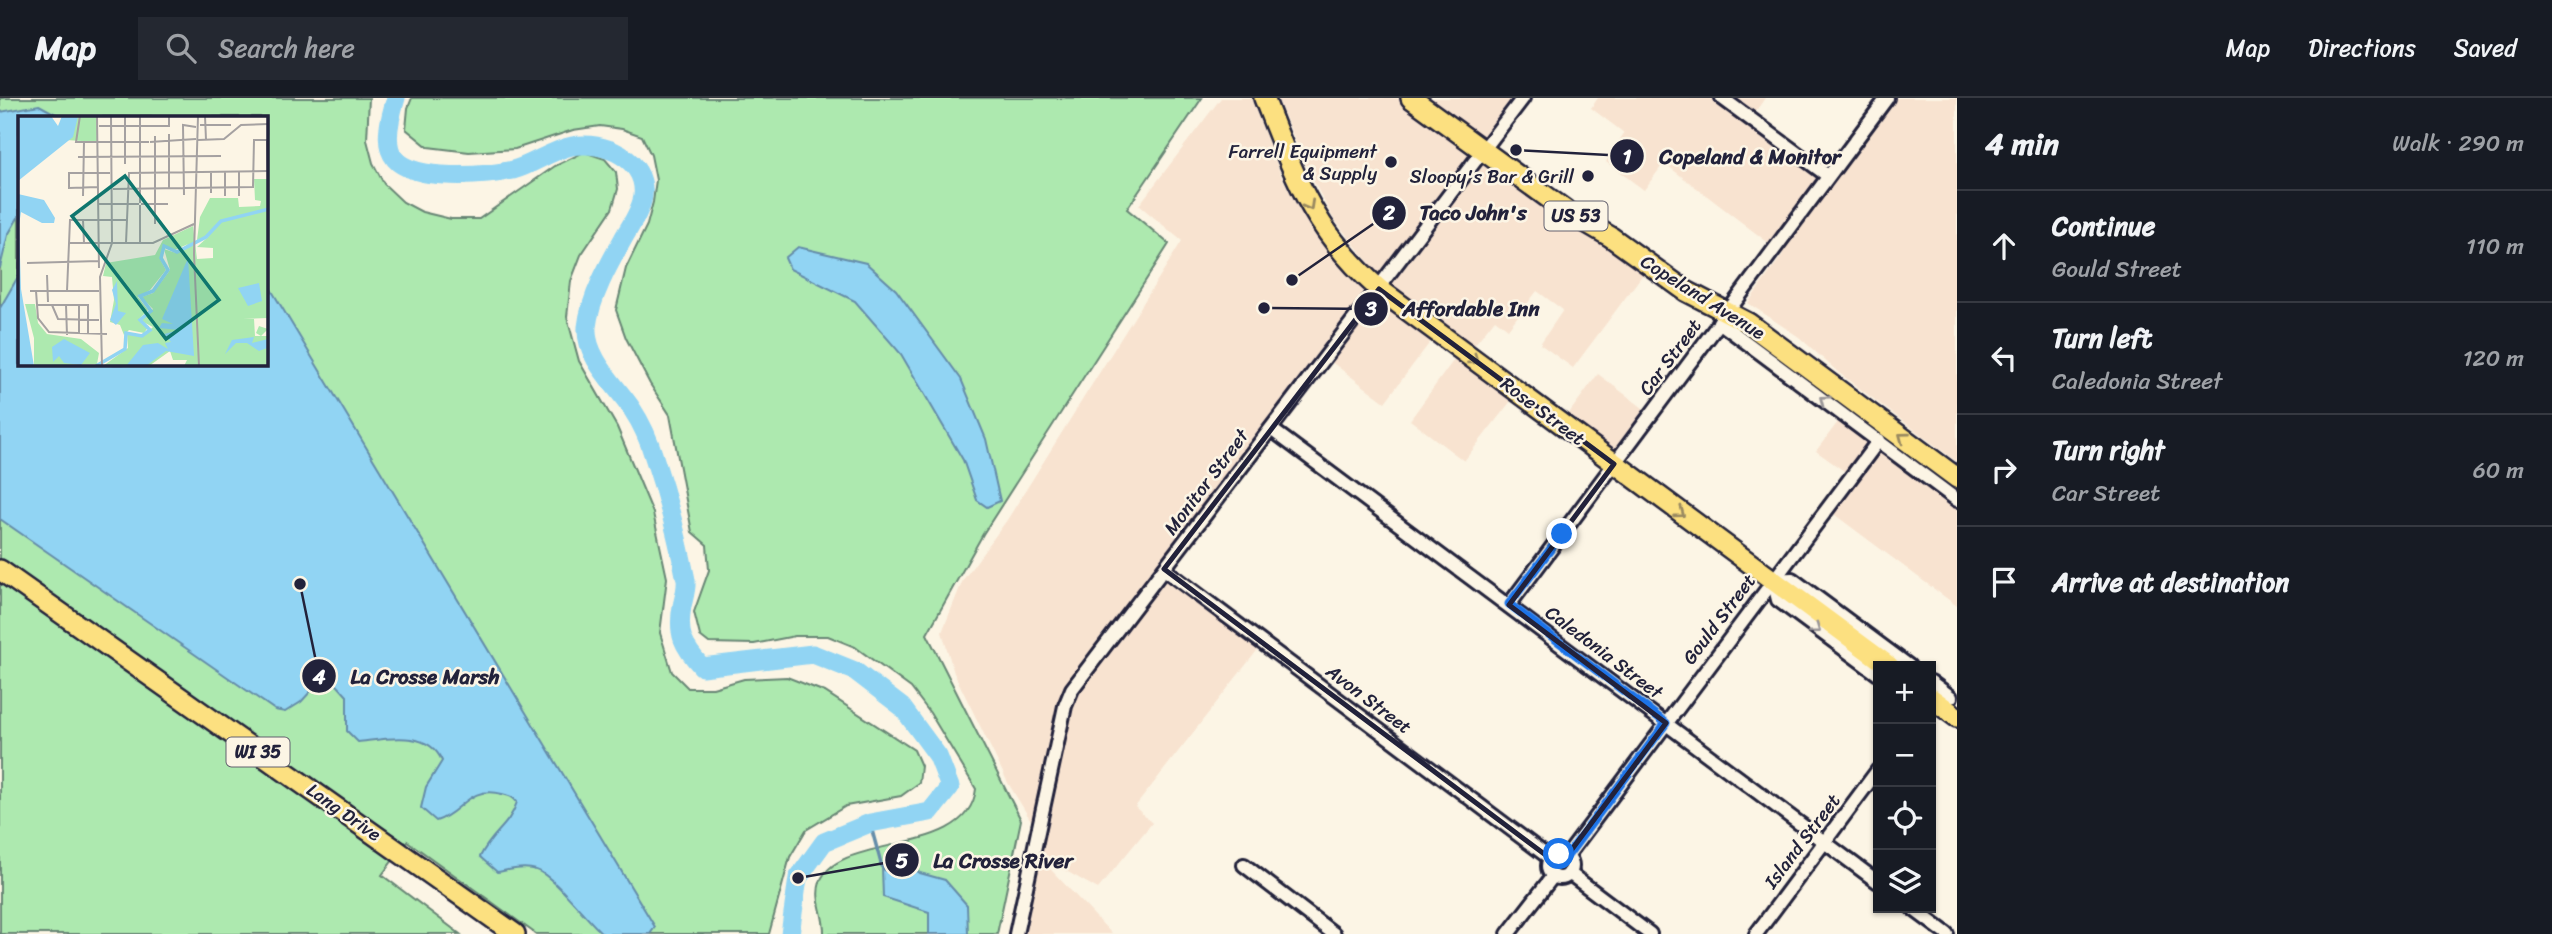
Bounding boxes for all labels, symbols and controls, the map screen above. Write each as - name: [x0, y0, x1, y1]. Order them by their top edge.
- search box: [138, 17, 628, 80]
- text: Map: [35, 19, 96, 77]
- text: Search here: [218, 25, 355, 71]
- text: Map: [2226, 27, 2270, 69]
- text: Directions: [2308, 27, 2416, 69]
- text: Saved: [2454, 27, 2517, 69]
- icon: search: [162, 29, 200, 67]
- inset map: [18, 116, 268, 366]
- text: 4 min: [1985, 117, 2059, 171]
- text: Walk · 290 m: [2392, 123, 2524, 164]
- place label: Farrell Equipment & Supply: [1228, 135, 1378, 190]
- callout: Copeland & Monitor: [1610, 135, 1855, 177]
- text: 1: [1622, 138, 1632, 176]
- text: Copeland & Monitor: [1658, 138, 1843, 176]
- marker: Farrell Equipment & Supply: [1383, 154, 1399, 170]
- place label: Sloopy's Bar & Grill: [1410, 160, 1575, 193]
- marker: Sloopy's Bar & Grill: [1580, 168, 1596, 184]
- callout: Taco John's: [1371, 192, 1540, 234]
- text: 2: [1382, 194, 1395, 232]
- text: Taco John's: [1419, 194, 1528, 232]
- one-way arrow: [1301, 198, 1314, 211]
- road number: US 53: [1544, 202, 1608, 230]
- text: Continue: [2052, 203, 2155, 249]
- text: 110 m: [2466, 226, 2524, 267]
- icon: ahead: [1985, 227, 2023, 265]
- street label: Copeland Avenue: [1634, 245, 1772, 349]
- text: Gould Street: [2052, 249, 2182, 290]
- callout: Affordable Inn: [1353, 288, 1553, 330]
- text: 3: [1364, 290, 1377, 328]
- text: Affordable Inn: [1401, 290, 1540, 328]
- street label: Car Street: [1630, 311, 1710, 403]
- text: Turn left: [2052, 315, 2152, 361]
- text: 120 m: [2463, 338, 2524, 379]
- icon: left: [1985, 339, 2023, 377]
- one-way arrow: [1466, 351, 1479, 364]
- text: Caledonia Street: [2052, 361, 2222, 402]
- street label: Rose Street: [1493, 368, 1593, 454]
- one-way arrow: [1819, 395, 1832, 408]
- street label: Monitor Street: [1155, 421, 1258, 542]
- text: Turn right: [2052, 427, 2165, 473]
- one-way arrow: [1898, 432, 1910, 445]
- text: 60 m: [2473, 450, 2524, 491]
- icon: right: [1985, 451, 2023, 489]
- text: Car Street: [2052, 473, 2160, 514]
- one-way arrow: [1672, 505, 1685, 517]
- route end: [1546, 518, 1577, 549]
- text: Arrive at destination: [2052, 559, 2289, 605]
- icon: arrive: [1985, 563, 2023, 601]
- street label: Gould Street: [1674, 566, 1764, 672]
- street label: Caledonia Street: [1538, 597, 1671, 708]
- one-way arrow: [1808, 620, 1821, 633]
- callout: La Crosse Marsh: [301, 655, 514, 697]
- street label: Avon Street: [1318, 655, 1419, 742]
- text: 4: [311, 658, 326, 696]
- text: La Crosse Marsh: [351, 658, 499, 696]
- map controls: [1873, 661, 1936, 913]
- button: +: [1873, 661, 1936, 724]
- button: −: [1873, 724, 1936, 787]
- road number: WI 35: [226, 738, 290, 766]
- street label: Lang Drive: [300, 774, 388, 850]
- street label: Island Street: [1754, 786, 1849, 897]
- button: locate: [1873, 787, 1936, 850]
- route start: [1543, 838, 1574, 869]
- callout: La Crosse River: [884, 839, 1088, 881]
- text: 5: [896, 842, 909, 880]
- text: La Crosse River: [933, 842, 1075, 880]
- button: layers: [1873, 850, 1936, 913]

